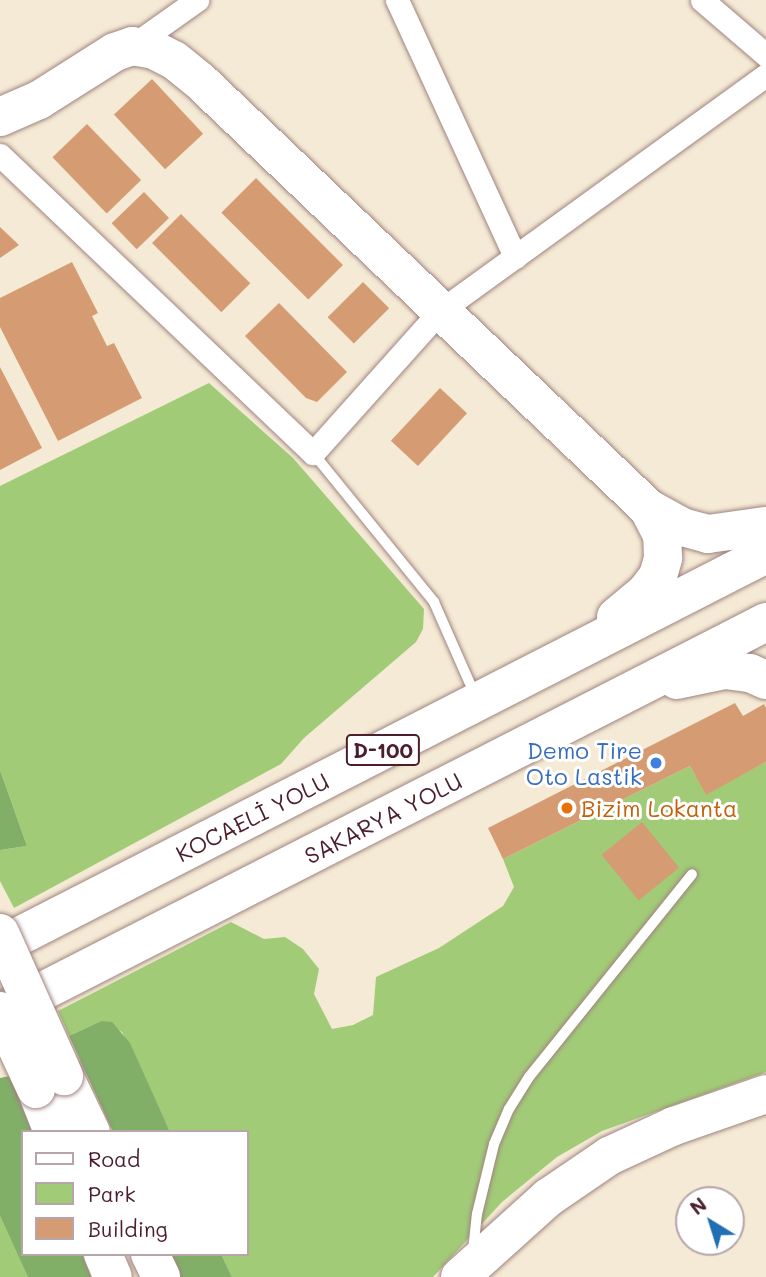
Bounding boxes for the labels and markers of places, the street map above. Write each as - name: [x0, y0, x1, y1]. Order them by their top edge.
- place label: Demo Tire Oto Lastik: [526, 736, 642, 790]
- marker: Demo Tire Oto Lastik: [648, 755, 664, 771]
- place label: Bizim Lokanta: [581, 794, 737, 822]
- marker: Bizim Lokanta: [559, 800, 575, 816]

